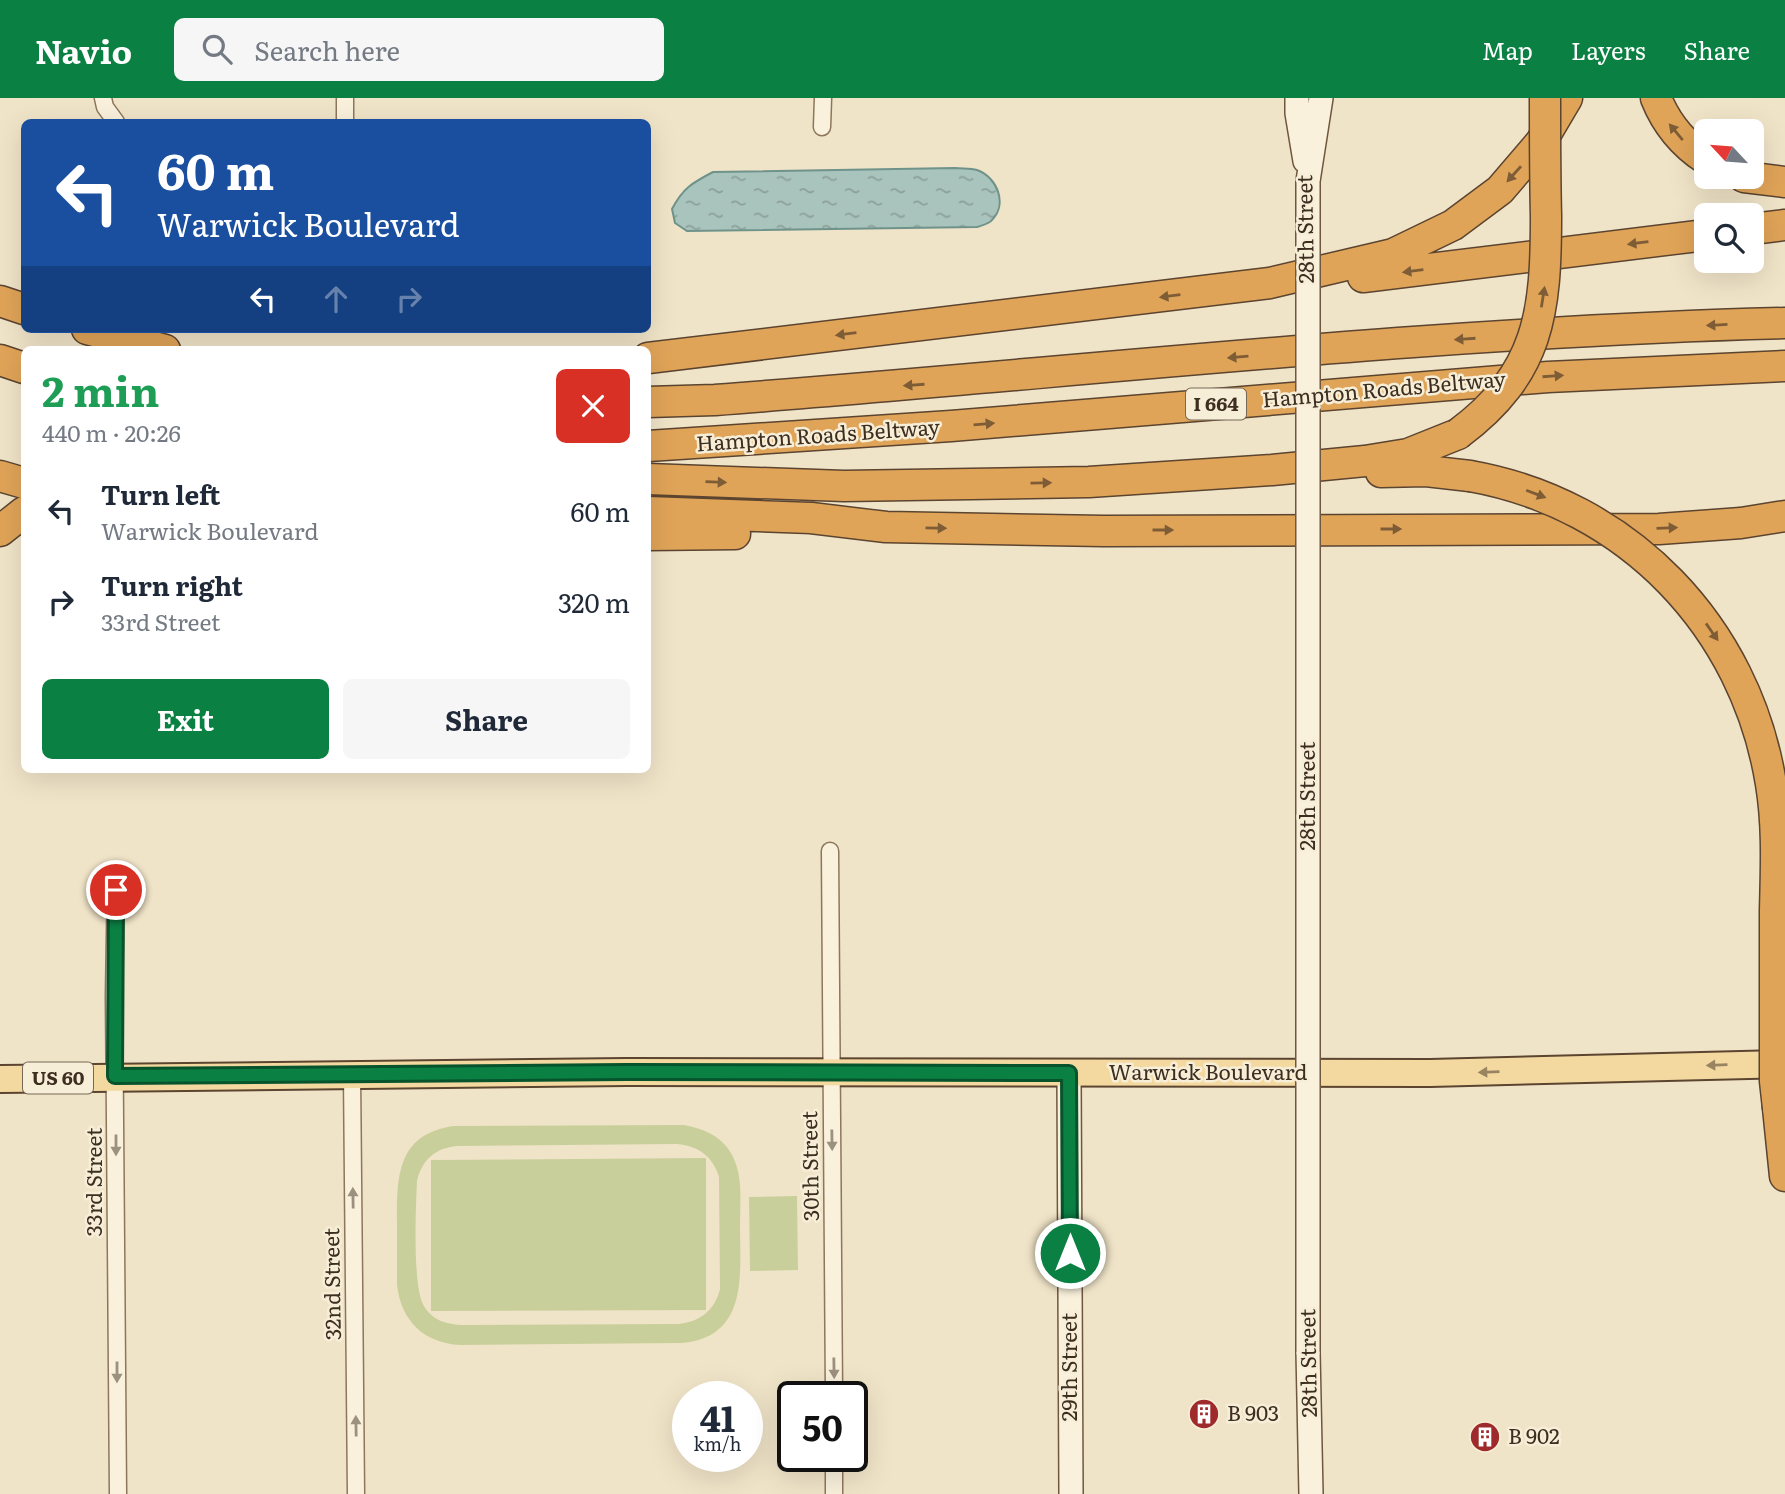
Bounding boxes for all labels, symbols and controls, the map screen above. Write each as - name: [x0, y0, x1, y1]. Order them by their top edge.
- search box: [174, 18, 664, 81]
- text: Navio: [35, 25, 132, 74]
- icon: search: [198, 30, 236, 68]
- text: Search here: [254, 30, 400, 69]
- text: Map: [1482, 32, 1533, 67]
- text: Layers: [1571, 32, 1645, 67]
- text: Share: [1683, 32, 1750, 67]
- north arrow: [1694, 119, 1764, 189]
- map controls: [1694, 119, 1764, 273]
- one-way arrow: [1669, 124, 1684, 142]
- text: 60 m: [157, 132, 274, 205]
- icon: left: [42, 147, 133, 238]
- one-way arrow: [1507, 165, 1523, 182]
- street label: 28th Street: [1287, 174, 1320, 284]
- text: Warwick Boulevard: [157, 199, 460, 247]
- button: search: [1694, 203, 1764, 273]
- one-way arrow: [1627, 237, 1649, 248]
- one-way arrow: [1402, 266, 1424, 277]
- icon: left: [244, 280, 282, 318]
- icon: ahead: [317, 280, 355, 318]
- icon: right: [390, 280, 428, 318]
- one-way arrow: [1538, 286, 1549, 308]
- one-way arrow: [1158, 290, 1180, 301]
- one-way arrow: [1706, 319, 1728, 330]
- one-way arrow: [835, 329, 857, 340]
- one-way arrow: [1454, 334, 1476, 345]
- one-way arrow: [1227, 352, 1249, 363]
- text: 2 min: [42, 358, 159, 420]
- street label: Hampton Roads Beltway: [1261, 361, 1508, 414]
- button: close: [556, 369, 630, 443]
- one-way arrow: [1542, 371, 1564, 382]
- one-way arrow: [903, 380, 925, 391]
- road number: I 664: [1186, 388, 1246, 420]
- street label: Hampton Roads Beltway: [695, 409, 942, 457]
- text: 440 m · 20:26: [42, 415, 181, 449]
- one-way arrow: [974, 418, 996, 429]
- text: Turn left: [101, 474, 220, 513]
- one-way arrow: [705, 476, 727, 487]
- one-way arrow: [1030, 478, 1052, 489]
- one-way arrow: [1525, 488, 1546, 499]
- text: 60 m: [571, 491, 630, 530]
- icon: left: [42, 492, 80, 530]
- text: Warwick Boulevard: [101, 513, 319, 547]
- one-way arrow: [925, 522, 947, 534]
- one-way arrow: [1380, 523, 1402, 535]
- one-way arrow: [1656, 523, 1678, 534]
- one-way arrow: [1152, 524, 1174, 536]
- text: Turn right: [101, 565, 243, 604]
- text: 320 m: [558, 582, 630, 621]
- icon: right: [42, 583, 80, 621]
- text: 33rd Street: [101, 604, 220, 638]
- one-way arrow: [1705, 623, 1719, 641]
- button: Exit: [42, 679, 329, 759]
- button: Share: [343, 679, 630, 759]
- street label: 28th Street: [1290, 741, 1321, 850]
- pin: [86, 860, 146, 920]
- icon: arrive: [97, 871, 135, 909]
- street label: Warwick Boulevard: [1109, 1055, 1307, 1086]
- one-way arrow: [1706, 1060, 1728, 1071]
- road number: US 60: [23, 1062, 93, 1094]
- one-way arrow: [1478, 1066, 1500, 1077]
- street label: 30th Street: [792, 1110, 825, 1221]
- street label: 33rd Street: [77, 1127, 108, 1237]
- one-way arrow: [826, 1130, 837, 1152]
- one-way arrow: [110, 1134, 122, 1156]
- one-way arrow: [347, 1187, 359, 1209]
- position arrow: [1033, 1216, 1107, 1290]
- street label: 32nd Street: [314, 1227, 347, 1340]
- street label: 28th Street: [1290, 1308, 1323, 1418]
- street label: 29th Street: [1052, 1312, 1083, 1421]
- one-way arrow: [828, 1357, 840, 1379]
- one-way arrow: [111, 1361, 123, 1383]
- speed limit sign: 50: [777, 1381, 868, 1472]
- text: 41: [700, 1391, 735, 1443]
- place label: B 903: [1227, 1396, 1279, 1427]
- building icon: B 903: [1187, 1397, 1221, 1431]
- one-way arrow: [350, 1415, 361, 1437]
- place label: B 902: [1508, 1419, 1560, 1450]
- building icon: B 902: [1468, 1420, 1502, 1454]
- text: km/h: [694, 1430, 741, 1457]

